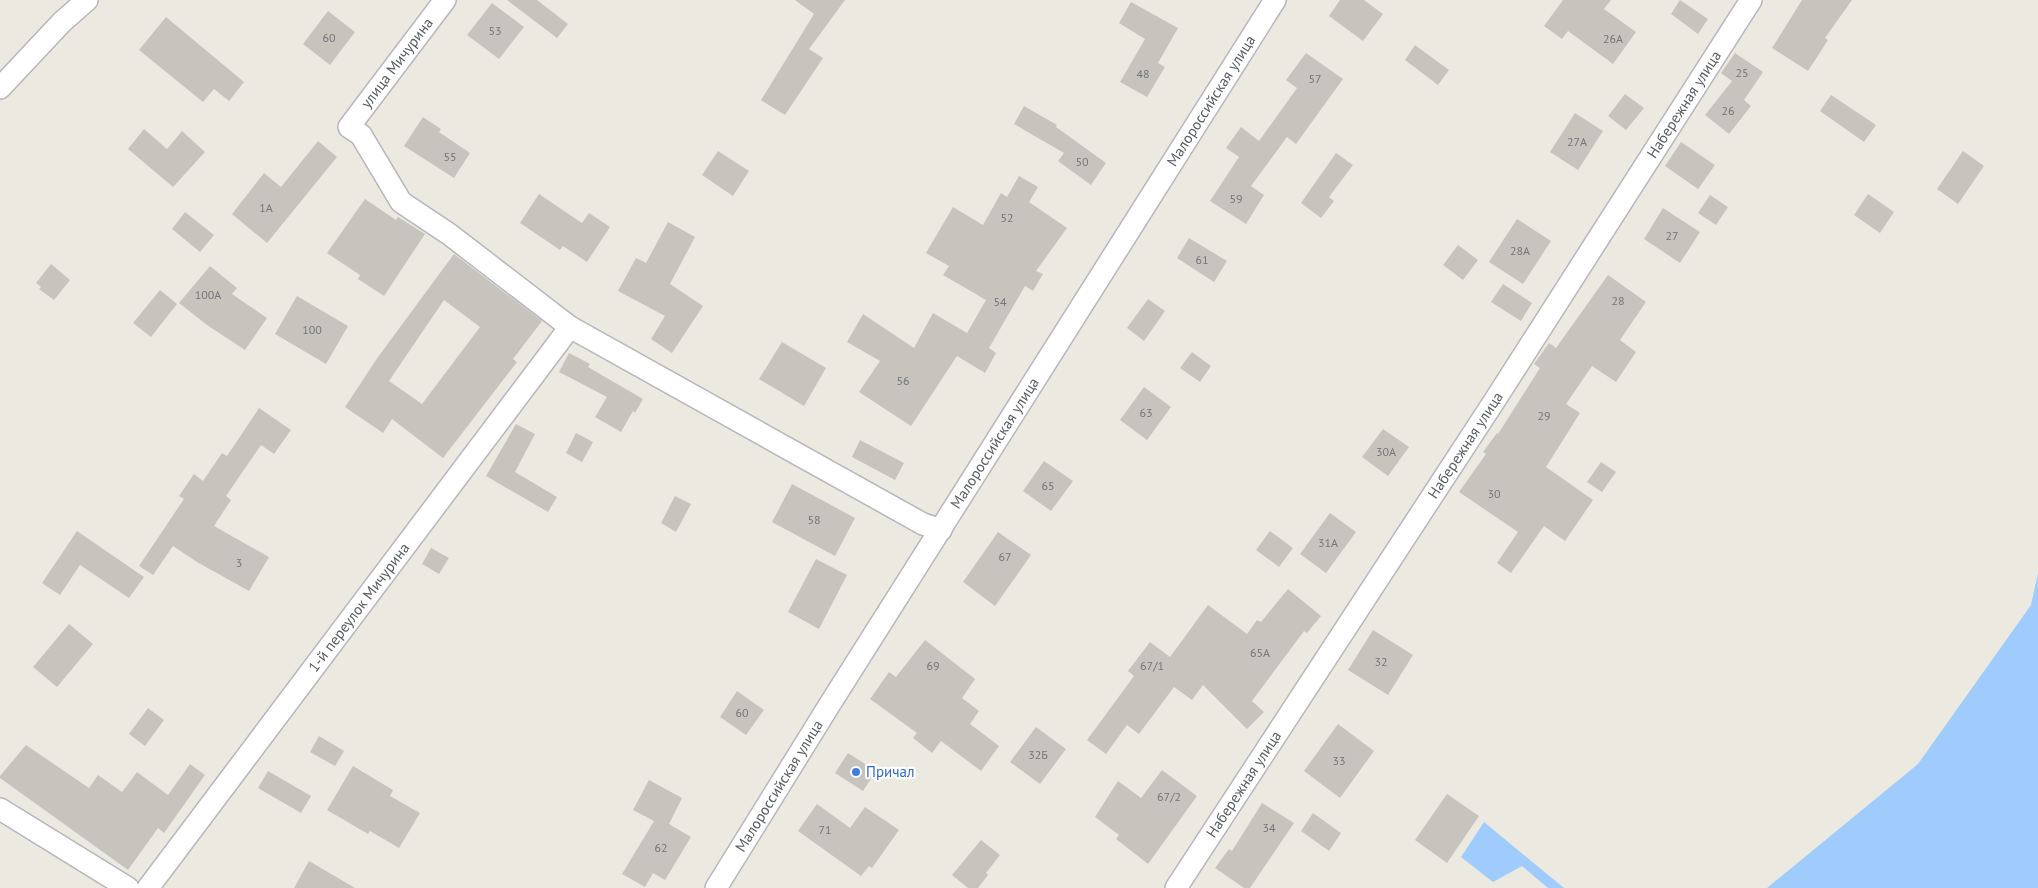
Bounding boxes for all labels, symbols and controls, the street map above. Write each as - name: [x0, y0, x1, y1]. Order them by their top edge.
- street label: улица Мичурина: [356, 14, 437, 112]
- house number: 53: [488, 23, 502, 38]
- house number: 60: [322, 30, 336, 45]
- street label: Малороссийская улица: [1162, 31, 1259, 170]
- house number: 26А: [1603, 31, 1623, 46]
- street label: Набережная улица: [1642, 47, 1725, 161]
- house number: 25: [1735, 65, 1749, 80]
- house number: 48: [1136, 66, 1150, 81]
- house number: 57: [1308, 71, 1322, 86]
- house number: 26: [1721, 103, 1735, 118]
- house number: 27А: [1567, 134, 1587, 149]
- house number: 55: [443, 149, 457, 164]
- house number: 50: [1075, 154, 1089, 169]
- house number: 59: [1229, 191, 1243, 206]
- house number: 1А: [259, 200, 273, 215]
- house number: 52: [1000, 210, 1014, 225]
- house number: 27: [1665, 228, 1679, 243]
- house number: 28А: [1510, 243, 1530, 258]
- house number: 61: [1195, 252, 1209, 267]
- house number: 100А: [195, 287, 221, 302]
- house number: 28: [1611, 293, 1625, 308]
- house number: 54: [993, 294, 1007, 309]
- house number: 100: [302, 322, 322, 337]
- house number: 56: [896, 373, 910, 388]
- street label: Малороссийская улица: [946, 374, 1043, 512]
- street label: Набережная улица: [1423, 388, 1507, 502]
- house number: 63: [1139, 405, 1153, 420]
- house number: 29: [1537, 408, 1551, 423]
- house number: 30А: [1376, 444, 1396, 459]
- house number: 65: [1041, 478, 1055, 493]
- house number: 30: [1487, 486, 1501, 501]
- house number: 58: [807, 512, 821, 527]
- house number: 31А: [1318, 535, 1338, 550]
- street label: 1-й переулок Мичурина: [304, 539, 413, 676]
- house number: 67: [998, 549, 1012, 564]
- house number: 3: [236, 555, 242, 570]
- house number: 65А: [1250, 645, 1270, 660]
- house number: 32: [1374, 654, 1388, 669]
- house number: 69: [926, 658, 940, 673]
- house number: 67/1: [1140, 658, 1164, 673]
- house number: 60: [735, 705, 749, 720]
- street label: Малороссийская улица: [731, 716, 827, 855]
- street label: Набережная улица: [1202, 727, 1285, 841]
- house number: 32Б: [1028, 747, 1048, 762]
- house number: 33: [1332, 753, 1346, 768]
- place label: Причал: [866, 762, 915, 781]
- marker: Причал: [850, 766, 862, 778]
- house number: 67/2: [1157, 789, 1181, 804]
- house number: 34: [1262, 820, 1276, 835]
- house number: 71: [818, 822, 832, 837]
- house number: 62: [654, 840, 668, 855]

